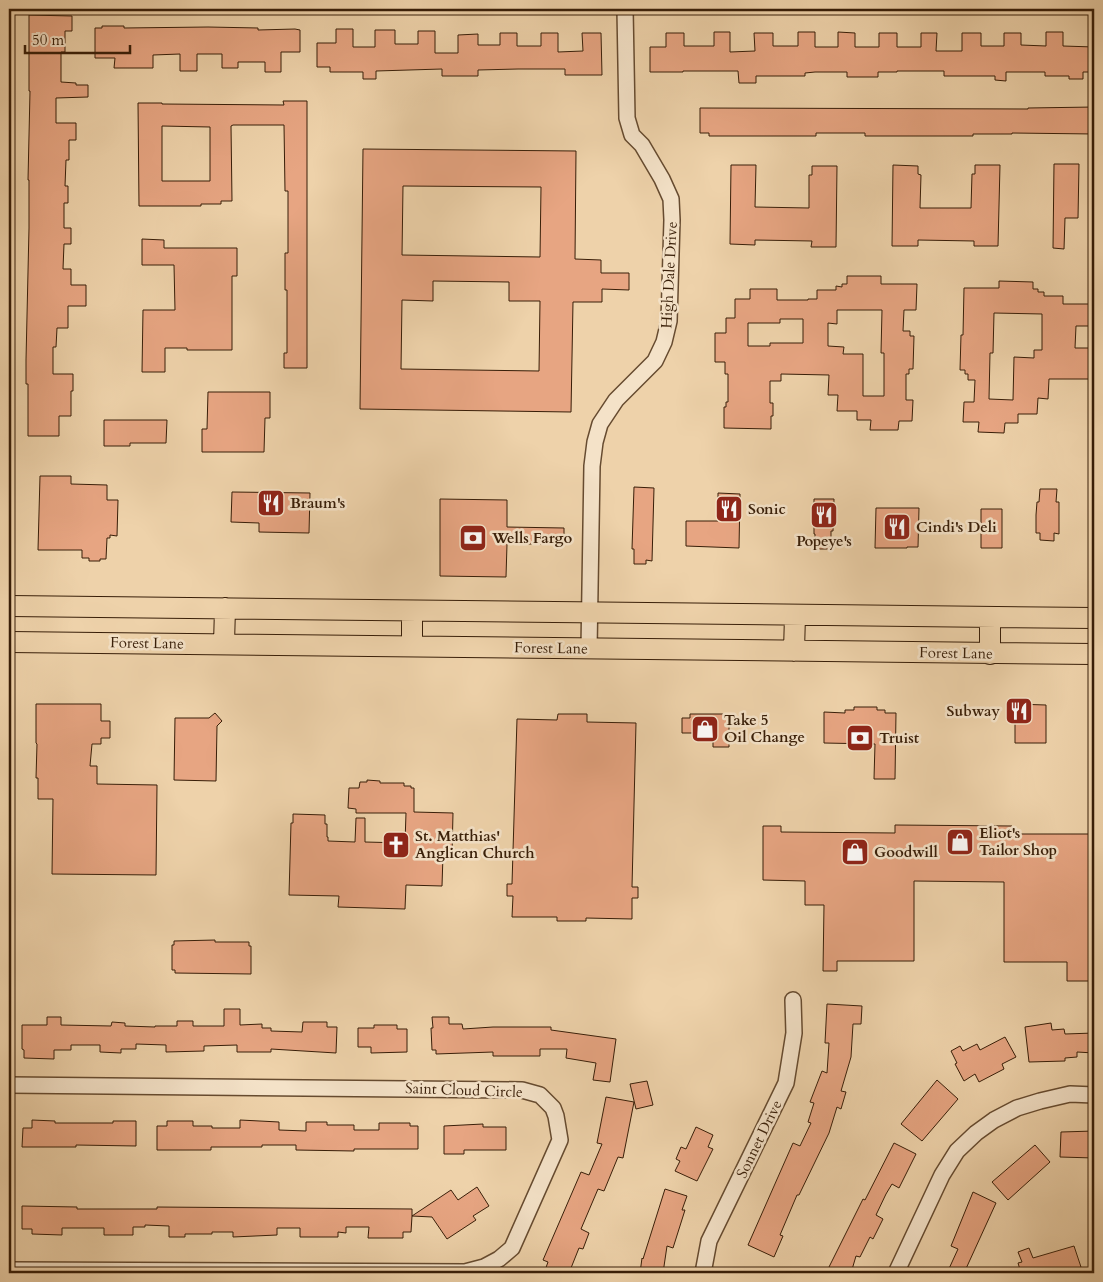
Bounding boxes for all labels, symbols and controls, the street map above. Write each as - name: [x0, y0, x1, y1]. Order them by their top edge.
- scale bar: [25, 22, 130, 54]
- text: 50 m: [32, 30, 64, 50]
- street label: High Dale Drive: [656, 221, 682, 329]
- restaurant icon: Braum's: [256, 488, 286, 518]
- place label: Braum's: [290, 493, 345, 513]
- restaurant icon: Sonic: [714, 494, 744, 524]
- place label: Sonic: [748, 499, 786, 519]
- restaurant icon: Popeye's: [809, 500, 839, 530]
- restaurant icon: Cindi's Deli: [882, 512, 912, 542]
- place label: Cindi's Deli: [916, 517, 997, 537]
- bank icon: Wells Fargo: [458, 523, 488, 553]
- place label: Wells Fargo: [491, 528, 572, 548]
- place label: Popeye's: [796, 531, 852, 551]
- street label: Forest Lane: [110, 632, 184, 654]
- street label: Forest Lane: [514, 637, 588, 659]
- street label: Forest Lane: [919, 642, 993, 664]
- restaurant icon: Subway: [1004, 696, 1034, 726]
- place label: Subway: [947, 701, 1000, 721]
- place label: Take 5 Oil Change: [724, 710, 805, 747]
- shop icon: Take 5 Oil Change: [690, 714, 720, 744]
- bank icon: Truist: [845, 723, 875, 753]
- place label: Truist: [879, 728, 920, 748]
- place label: Eliot's Tailor Shop: [979, 823, 1057, 860]
- place label: St. Matthias' Anglican Church: [415, 826, 535, 863]
- shop icon: Eliot's Tailor Shop: [945, 827, 975, 857]
- church icon: St. Matthias' Anglican Church: [381, 830, 411, 860]
- shop icon: Goodwill: [840, 837, 870, 867]
- place label: Goodwill: [874, 842, 938, 862]
- street label: Saint Cloud Circle: [405, 1078, 523, 1102]
- street label: Sonnet Drive: [731, 1096, 787, 1181]

